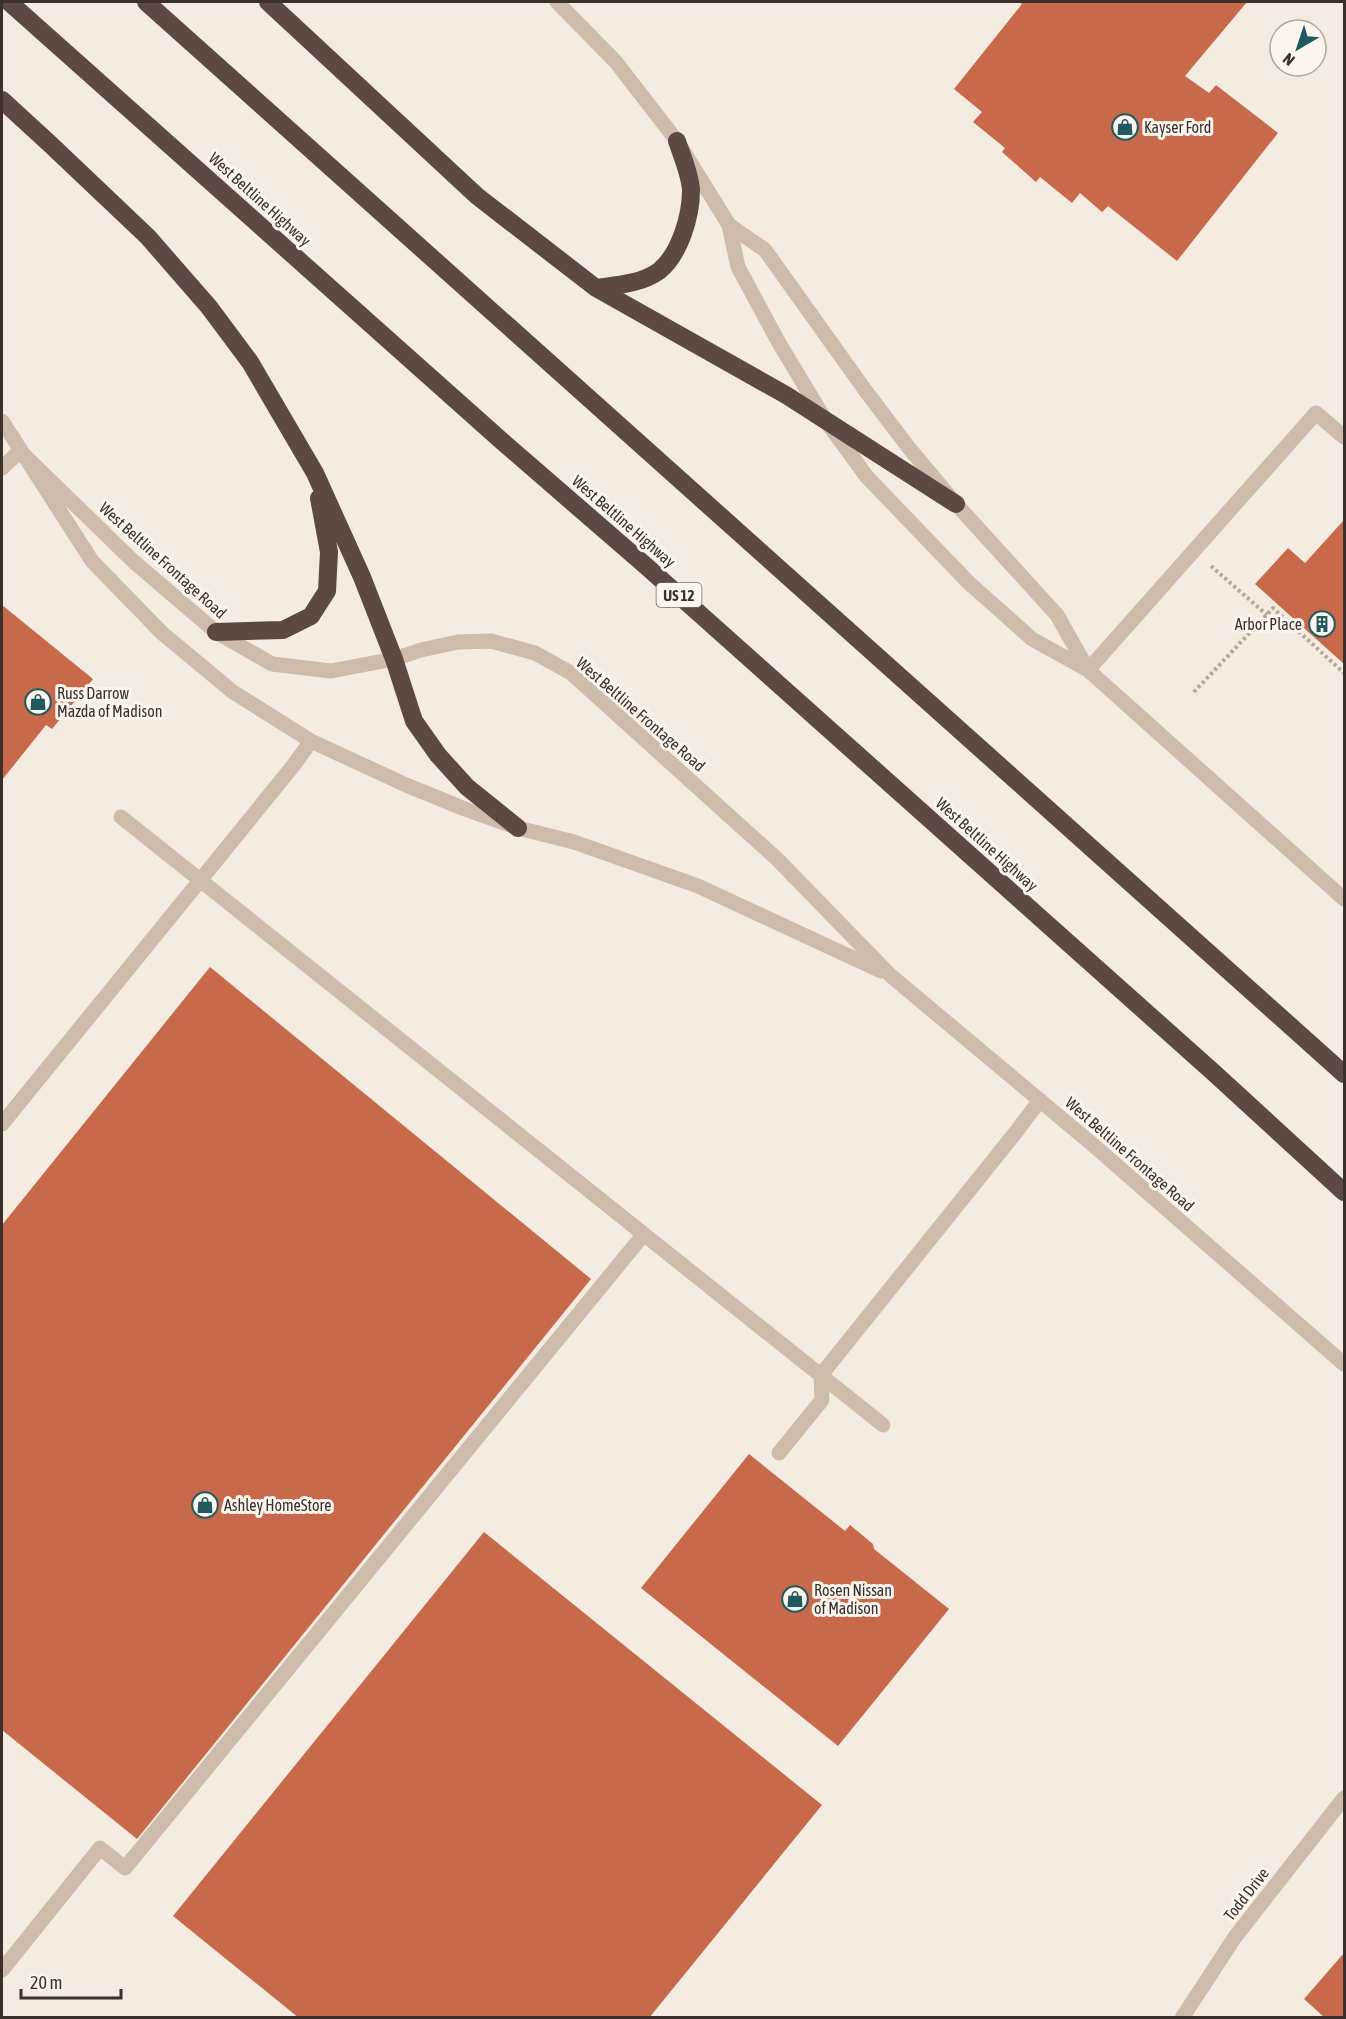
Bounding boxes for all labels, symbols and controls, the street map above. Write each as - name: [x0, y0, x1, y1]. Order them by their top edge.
- north arrow: [1268, 18, 1328, 78]
- text: N: [1279, 50, 1298, 70]
- shop icon: Kayser Ford: [1110, 112, 1140, 142]
- place label: Kayser Ford: [1144, 118, 1211, 137]
- street label: West Beltline Highway: [205, 149, 315, 250]
- street label: West Beltline Highway: [568, 471, 680, 572]
- street label: West Beltline Frontage Road: [95, 498, 230, 622]
- road number: US 12: [656, 583, 702, 607]
- building icon: Arbor Place: [1307, 609, 1337, 639]
- place label: Arbor Place: [1235, 615, 1302, 633]
- street label: West Beltline Frontage Road: [572, 653, 709, 775]
- place label: Russ Darrow Mazda of Madison: [57, 684, 162, 720]
- shop icon: Russ Darrow Mazda of Madison: [23, 687, 53, 717]
- street label: West Beltline Highway: [932, 794, 1042, 895]
- street label: West Beltline Frontage Road: [1061, 1093, 1198, 1215]
- shop icon: Ashley HomeStore: [190, 1490, 220, 1520]
- place label: Ashley HomeStore: [224, 1496, 332, 1515]
- place label: Rosen Nissan of Madison: [814, 1581, 892, 1617]
- shop icon: Rosen Nissan of Madison: [780, 1584, 810, 1614]
- street label: Todd Drive: [1220, 1864, 1272, 1924]
- scale bar: [21, 1962, 122, 2000]
- text: 20 m: [30, 1972, 62, 1993]

